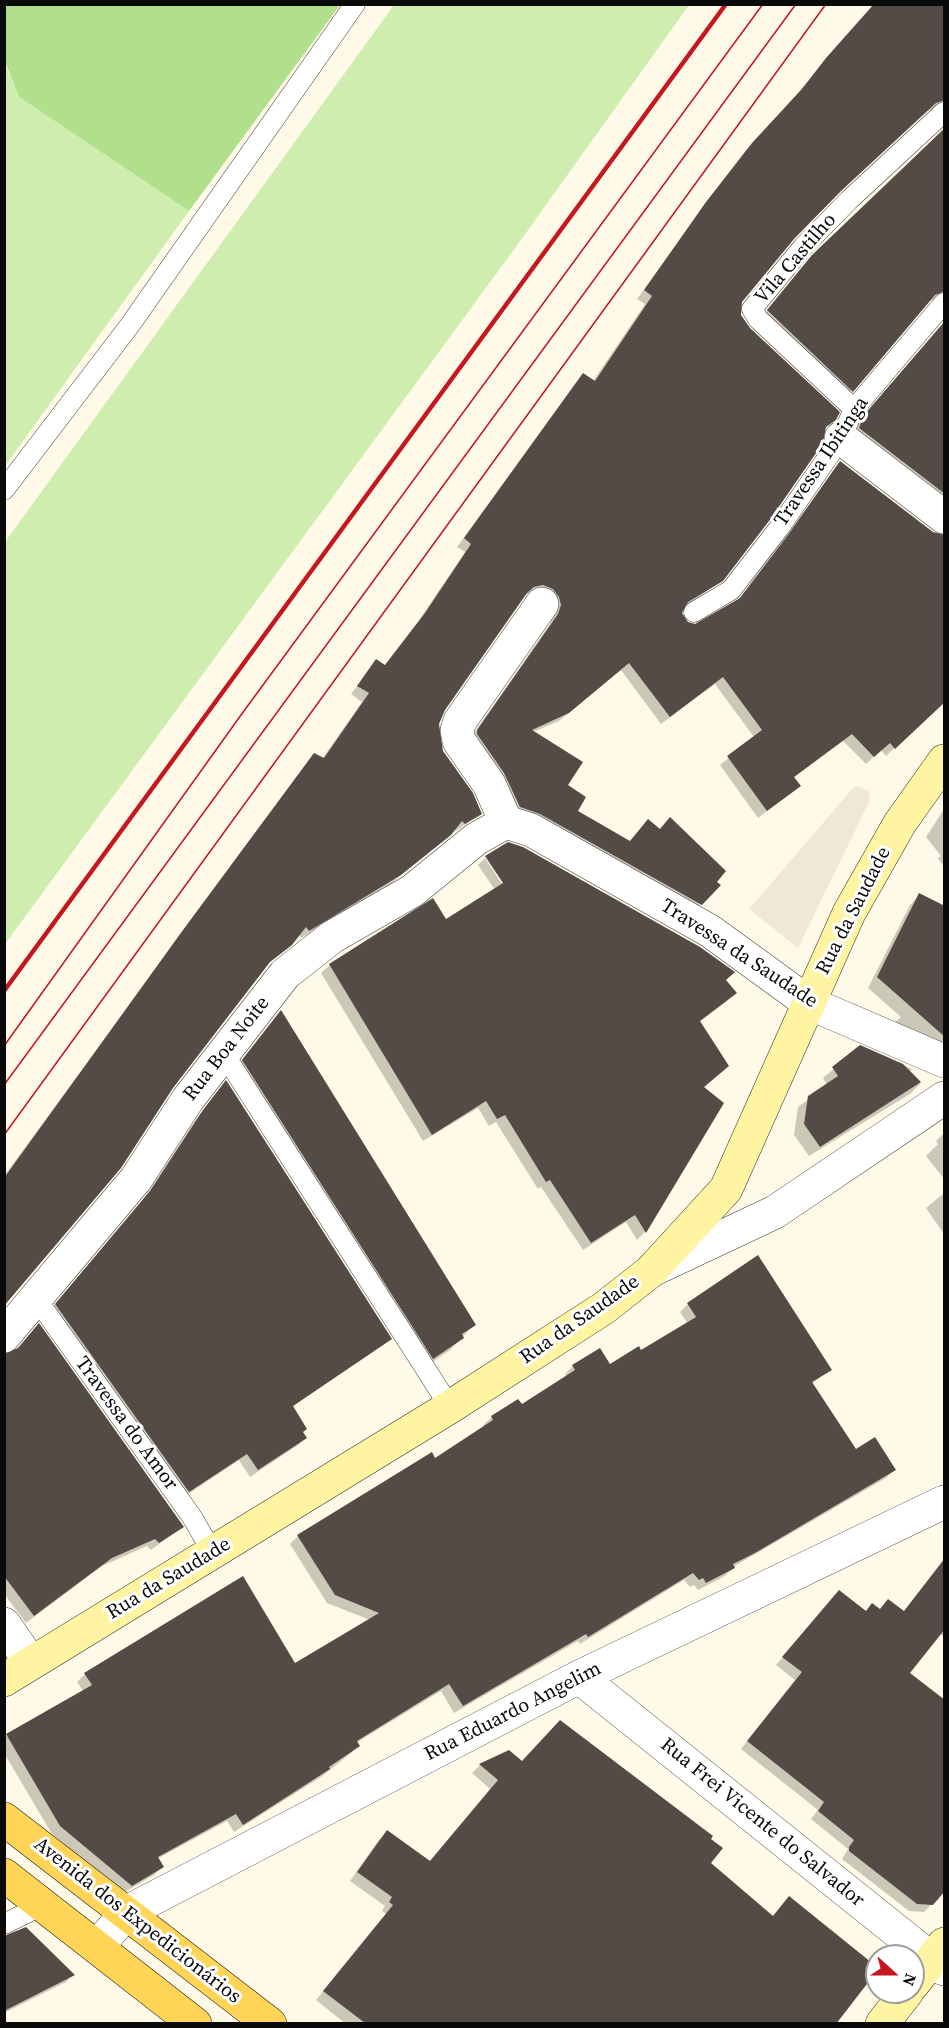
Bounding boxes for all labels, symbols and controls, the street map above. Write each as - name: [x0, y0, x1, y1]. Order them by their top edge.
- street label: Vila Castilho: [750, 209, 842, 309]
- street label: Travessa Ibitinga: [770, 393, 874, 531]
- street label: Rua da Saudade: [812, 843, 896, 979]
- street label: Travessa da Saudade: [656, 894, 822, 1014]
- street label: Rua Boa Noite: [179, 992, 275, 1106]
- street label: Rua da Saudade: [516, 1270, 644, 1370]
- street label: Travessa do Amor: [69, 1353, 183, 1495]
- street label: Rua da Saudade: [103, 1533, 235, 1625]
- street label: Rua Eduardo Angelim: [421, 1657, 605, 1767]
- street label: Rua Frei Vicente do Salvador: [655, 1733, 869, 1913]
- street label: Avenida dos Expedicionários: [29, 1833, 245, 2009]
- north arrow: [865, 1944, 925, 2004]
- text: N: [898, 1970, 922, 1989]

